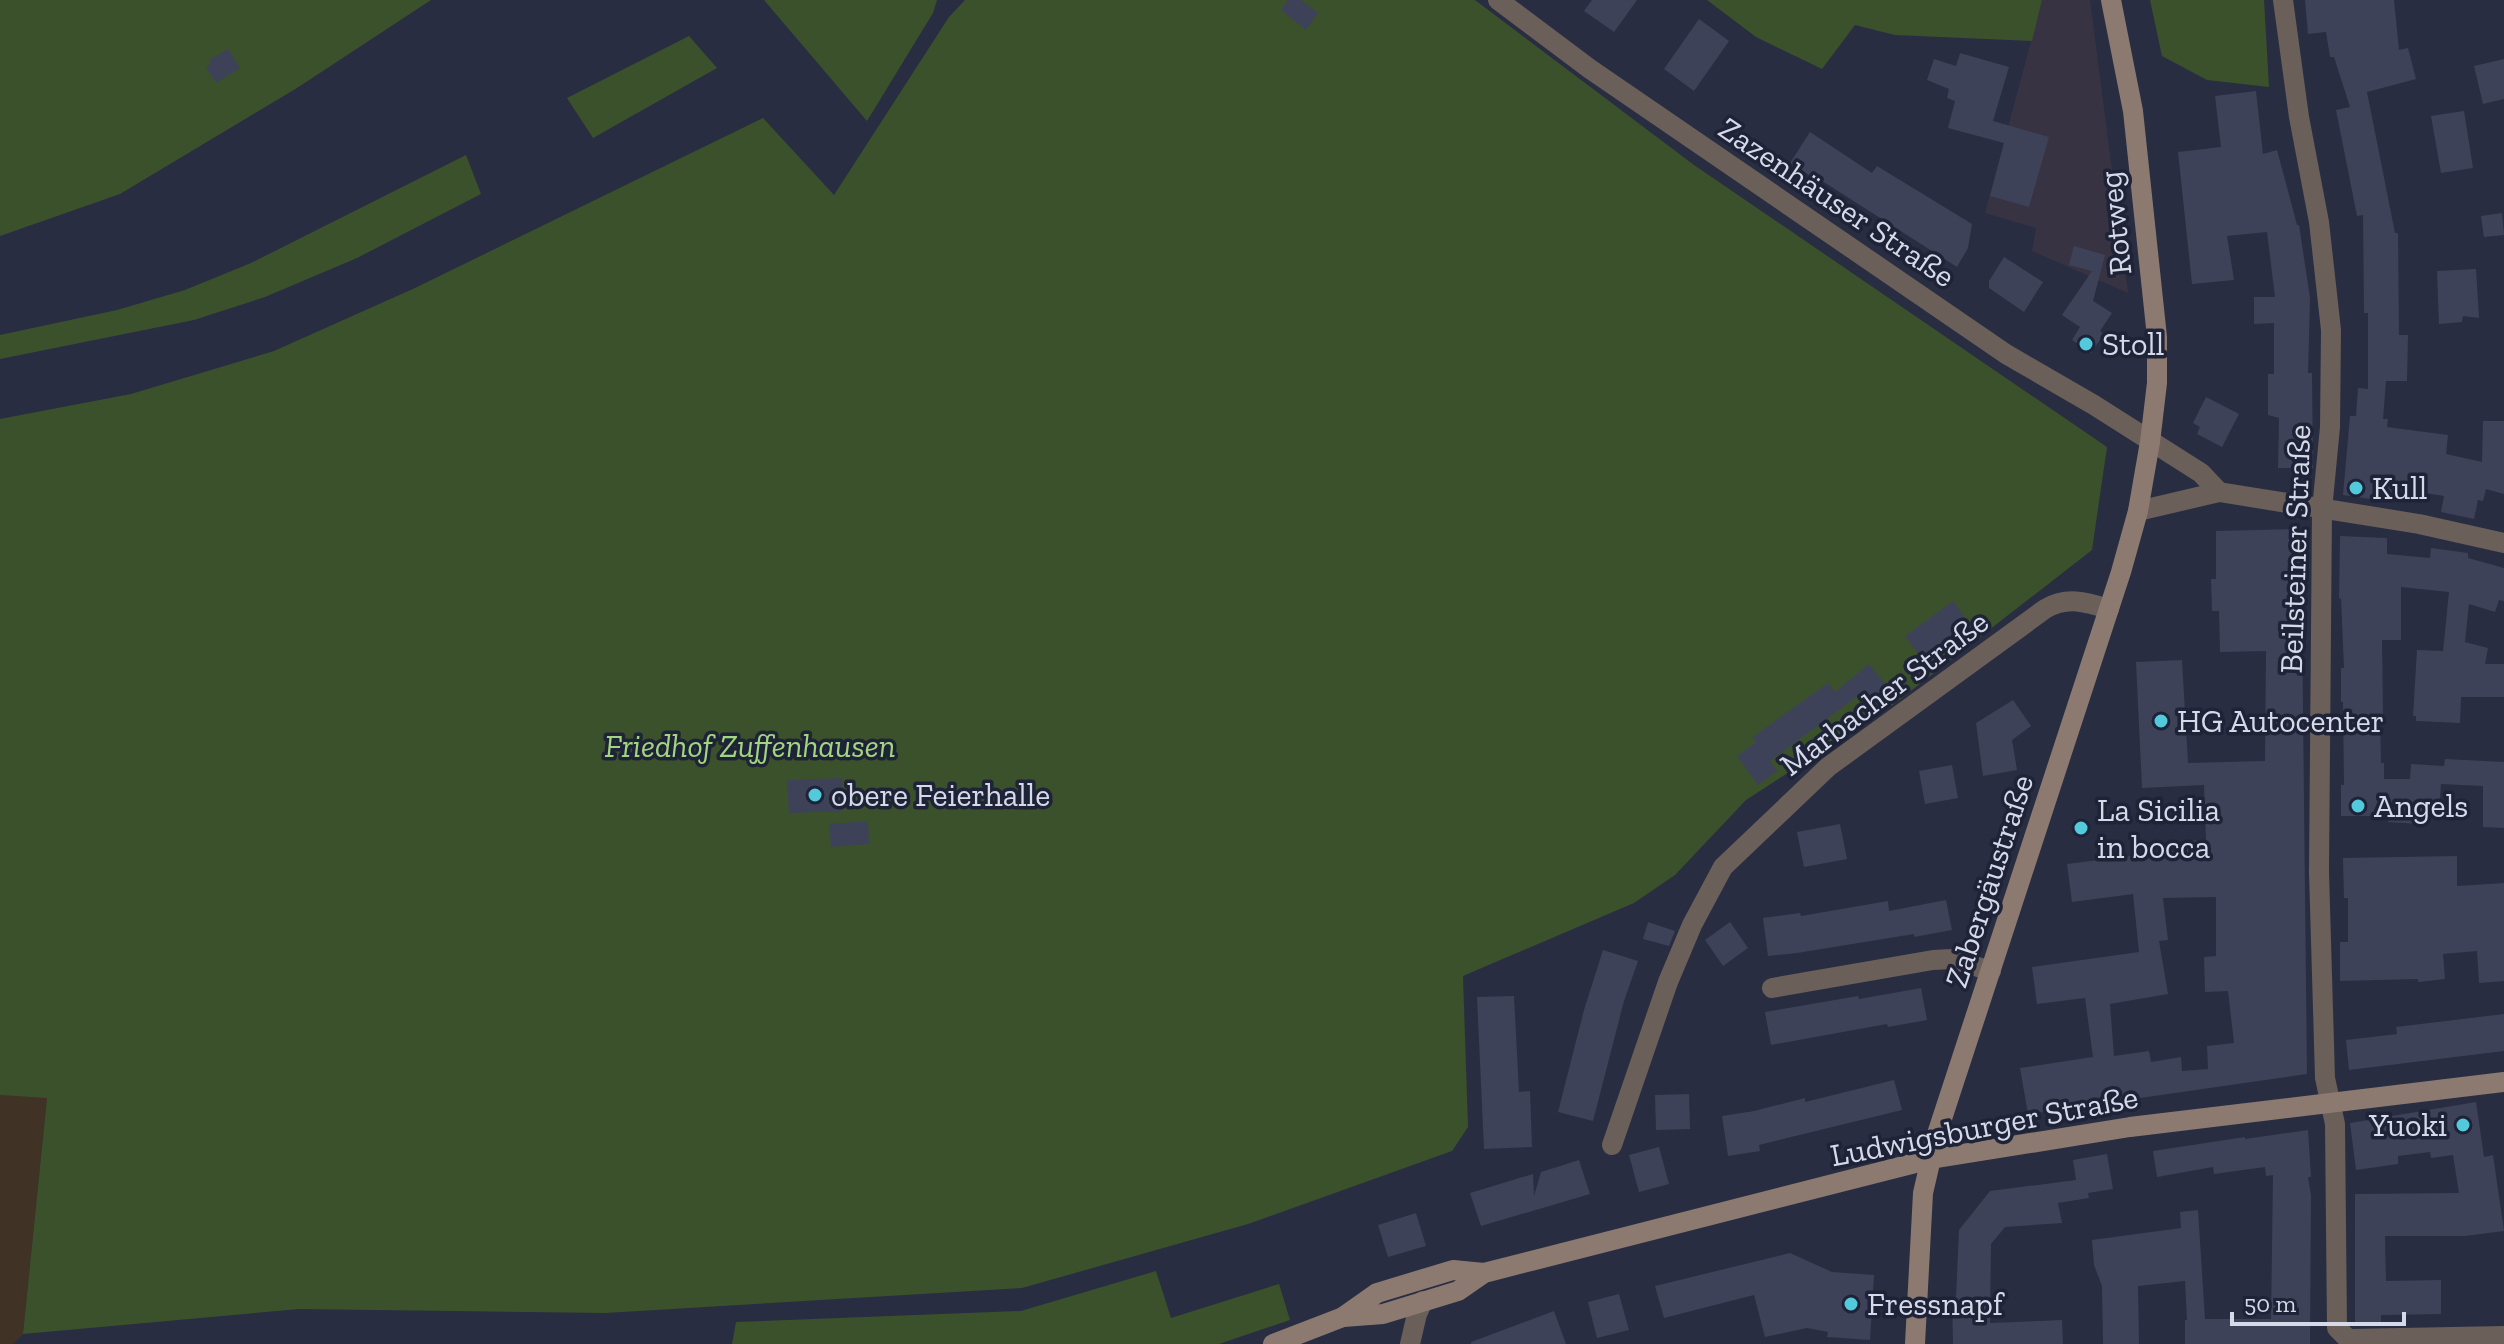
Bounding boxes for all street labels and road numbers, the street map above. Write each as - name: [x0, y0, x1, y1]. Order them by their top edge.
- street label: Zazenhäuser Straße: [1712, 109, 1962, 295]
- street label: Rotweg: [2091, 169, 2139, 277]
- street label: Beilsteiner Straße: [2272, 424, 2318, 674]
- street label: Marbacher Straße: [1772, 602, 1996, 784]
- street label: Zabergäustraße: [1937, 770, 2041, 992]
- street label: Ludwigsburger Straße: [1827, 1078, 2141, 1174]

